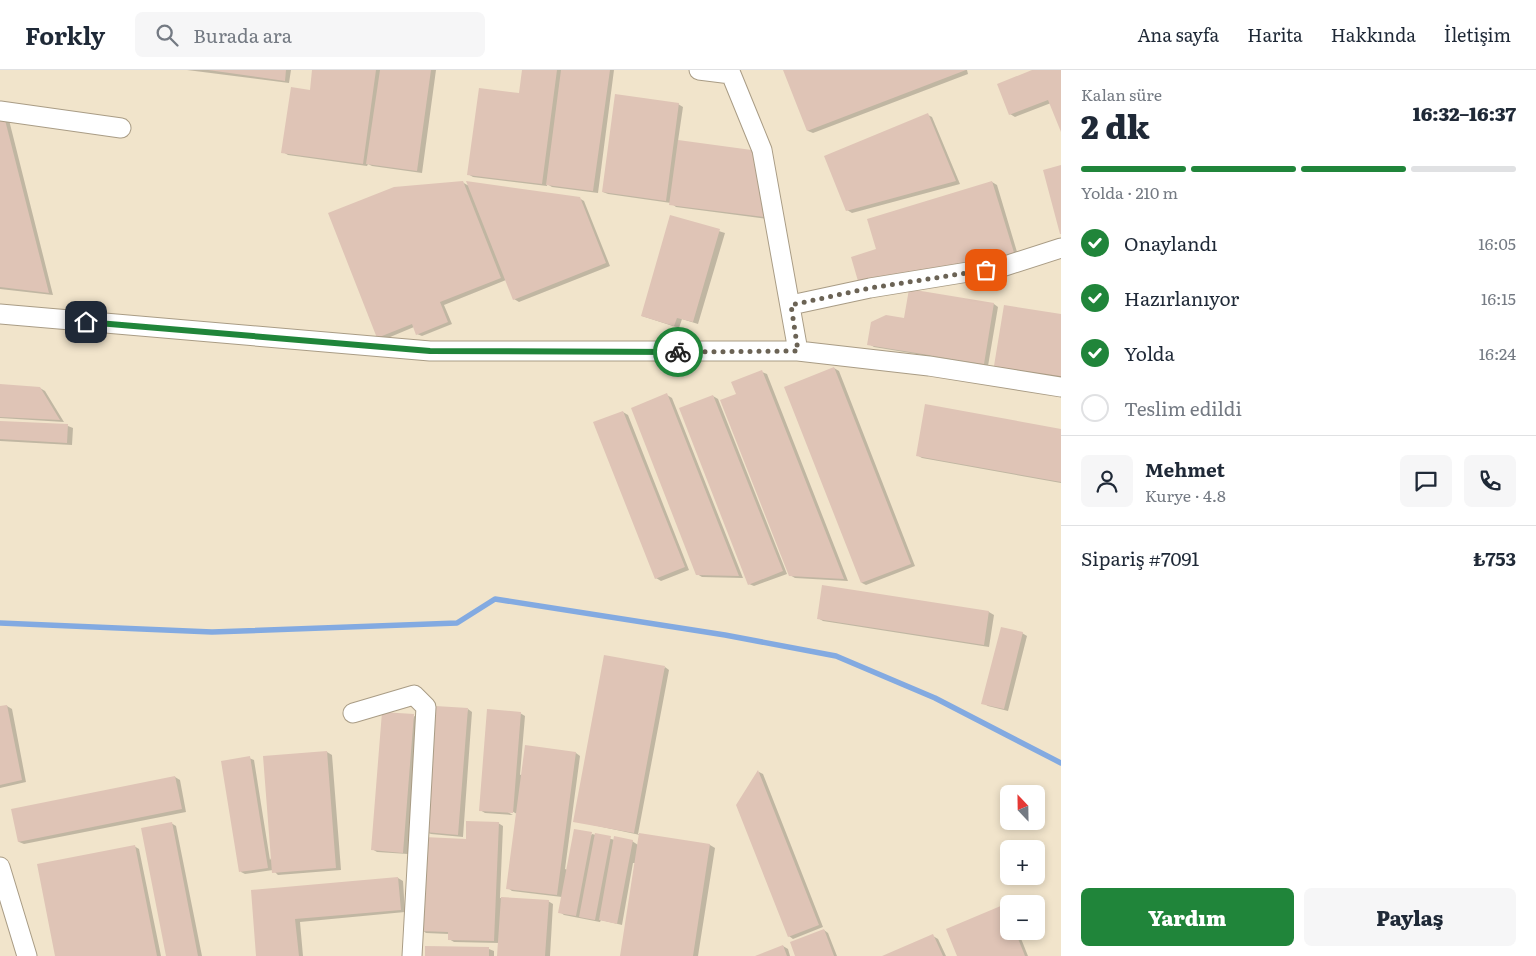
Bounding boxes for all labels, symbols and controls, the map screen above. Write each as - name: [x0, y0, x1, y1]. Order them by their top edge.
- search box: [135, 12, 485, 57]
- text: Forkly: [25, 17, 105, 52]
- icon: search: [153, 21, 181, 49]
- text: Burada ara: [193, 21, 292, 49]
- text: Ana sayfa: [1137, 21, 1219, 48]
- text: Harita: [1247, 21, 1303, 48]
- text: Hakkında: [1331, 21, 1416, 48]
- text: İletişim: [1444, 21, 1511, 48]
- text: Kalan süre: [1081, 82, 1162, 106]
- text: 16:32–16:37: [1413, 99, 1516, 127]
- text: 2 dk: [1081, 101, 1150, 149]
- text: Yolda · 210 m: [1081, 180, 1178, 204]
- icon: check: [1081, 229, 1109, 257]
- text: Onaylandı: [1124, 229, 1217, 257]
- text: 16:05: [1478, 231, 1516, 255]
- pin: [965, 249, 1007, 291]
- icon: bag: [972, 256, 1000, 284]
- icon: check: [1081, 284, 1109, 312]
- text: Hazırlanıyor: [1124, 284, 1239, 312]
- text: 16:15: [1481, 286, 1516, 310]
- pin: [65, 301, 107, 343]
- icon: home: [72, 308, 100, 336]
- courier: [653, 327, 703, 377]
- icon: bike: [664, 338, 692, 366]
- icon: check: [1081, 339, 1109, 367]
- text: Yolda: [1124, 339, 1175, 367]
- text: 16:24: [1479, 341, 1516, 365]
- text: Teslim edildi: [1124, 394, 1242, 422]
- button: person: [1081, 455, 1133, 507]
- text: Mehmet: [1145, 455, 1225, 483]
- button: chat: [1400, 455, 1452, 507]
- button: phone: [1464, 455, 1516, 507]
- text: Kurye · 4.8: [1145, 483, 1226, 507]
- text: Sipariş #7091: [1081, 544, 1199, 572]
- text: ₺753: [1473, 544, 1516, 572]
- north arrow: [1000, 785, 1045, 830]
- map controls: [1000, 785, 1045, 940]
- button: +: [1000, 840, 1045, 885]
- button: Yardım: [1081, 888, 1294, 946]
- button: Paylaş: [1304, 888, 1516, 946]
- button: −: [1000, 895, 1045, 940]

